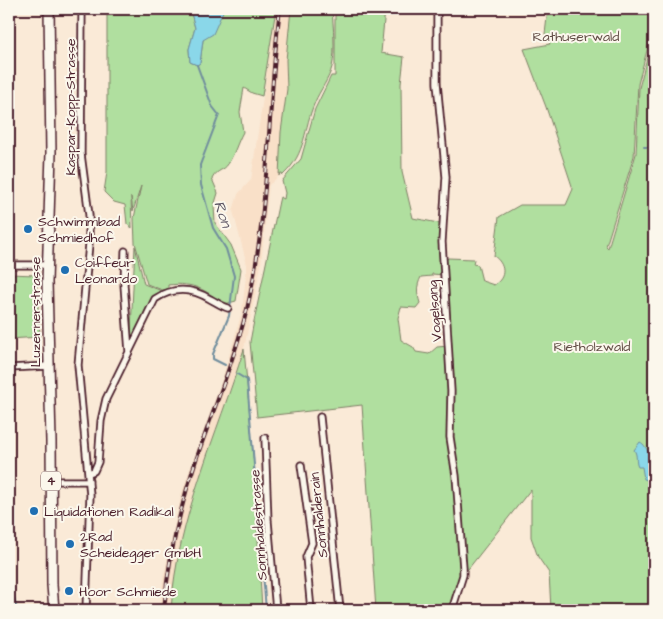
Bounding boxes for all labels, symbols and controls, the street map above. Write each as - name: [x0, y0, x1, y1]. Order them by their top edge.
- park label: Rathuserwald: [533, 27, 619, 47]
- street label: Kaspar-Kopp-Strasse: [61, 38, 81, 176]
- water label: Ron: [208, 198, 237, 232]
- place label: Schwimmbad Schmiedhof: [38, 212, 120, 248]
- marker: Schwimmbad Schmiedhof: [22, 223, 34, 235]
- place label: Coiffeur Leonardo: [75, 253, 137, 289]
- street label: Luzernerstrasse: [26, 256, 46, 367]
- marker: Coiffeur Leonardo: [59, 264, 71, 276]
- street label: Vogelsang: [423, 279, 447, 343]
- park label: Rietholzwald: [553, 337, 631, 357]
- street label: Sonnhaldestrasse: [245, 468, 273, 581]
- street label: Sonnhalderain: [305, 471, 333, 559]
- road number: 4: [41, 472, 61, 491]
- place label: Liquidationen Radikal: [44, 502, 174, 522]
- marker: Liquidationen Radikal: [28, 505, 40, 517]
- place label: 2Rad Scheidegger GmbH: [80, 527, 202, 563]
- marker: 2Rad Scheidegger GmbH: [64, 538, 76, 550]
- place label: Hoor Schmiede: [79, 582, 177, 602]
- marker: Hoor Schmiede: [63, 585, 75, 597]

